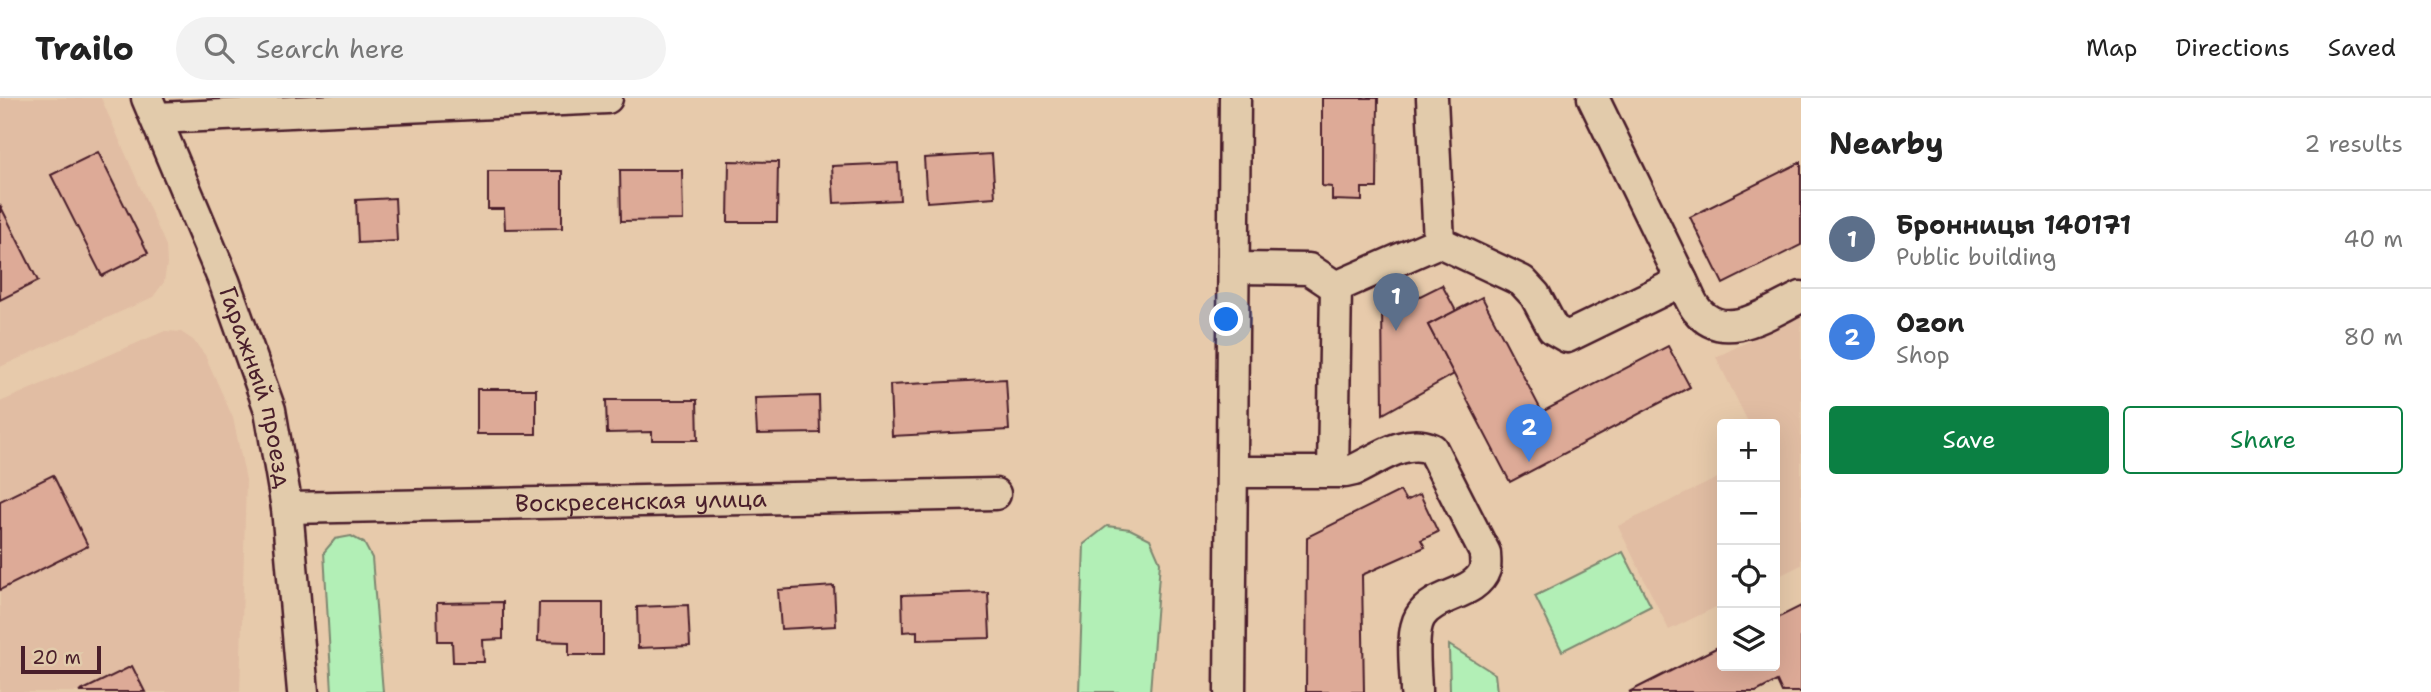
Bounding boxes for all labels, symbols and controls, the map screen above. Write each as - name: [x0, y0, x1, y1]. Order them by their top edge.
- search box: [176, 17, 666, 80]
- text: Trailo: [35, 26, 134, 71]
- icon: search: [200, 29, 238, 67]
- text: Search here: [256, 31, 405, 66]
- text: Map: [2086, 32, 2137, 64]
- text: Directions: [2175, 32, 2290, 64]
- text: Saved: [2328, 32, 2396, 64]
- text: Nearby: [1829, 123, 1944, 164]
- text: 2 results: [2304, 129, 2403, 159]
- text: Бронницы 140171: [1896, 207, 2131, 242]
- text: 1: [1847, 224, 1857, 254]
- text: 40 m: [2343, 224, 2403, 254]
- text: Public building: [1896, 242, 2056, 272]
- pin: 1: [1373, 273, 1419, 331]
- street label: Гаражный проезд: [211, 282, 299, 490]
- your location: [1209, 302, 1243, 336]
- text: Ozon: [1896, 305, 1965, 340]
- text: 2: [1844, 322, 1860, 352]
- text: 80 m: [2344, 322, 2403, 352]
- text: Shop: [1896, 340, 1950, 370]
- pin: 2: [1506, 404, 1552, 462]
- button: Save: [1829, 406, 2109, 474]
- button: Share: [2123, 406, 2403, 474]
- map controls: [1717, 419, 1780, 671]
- button: +: [1717, 419, 1780, 482]
- button: −: [1717, 482, 1780, 545]
- street label: Воскресенская улица: [515, 483, 767, 519]
- button: locate: [1717, 545, 1780, 608]
- button: layers: [1717, 608, 1780, 671]
- scale bar: [21, 643, 102, 675]
- text: 20 m: [32, 645, 81, 670]

